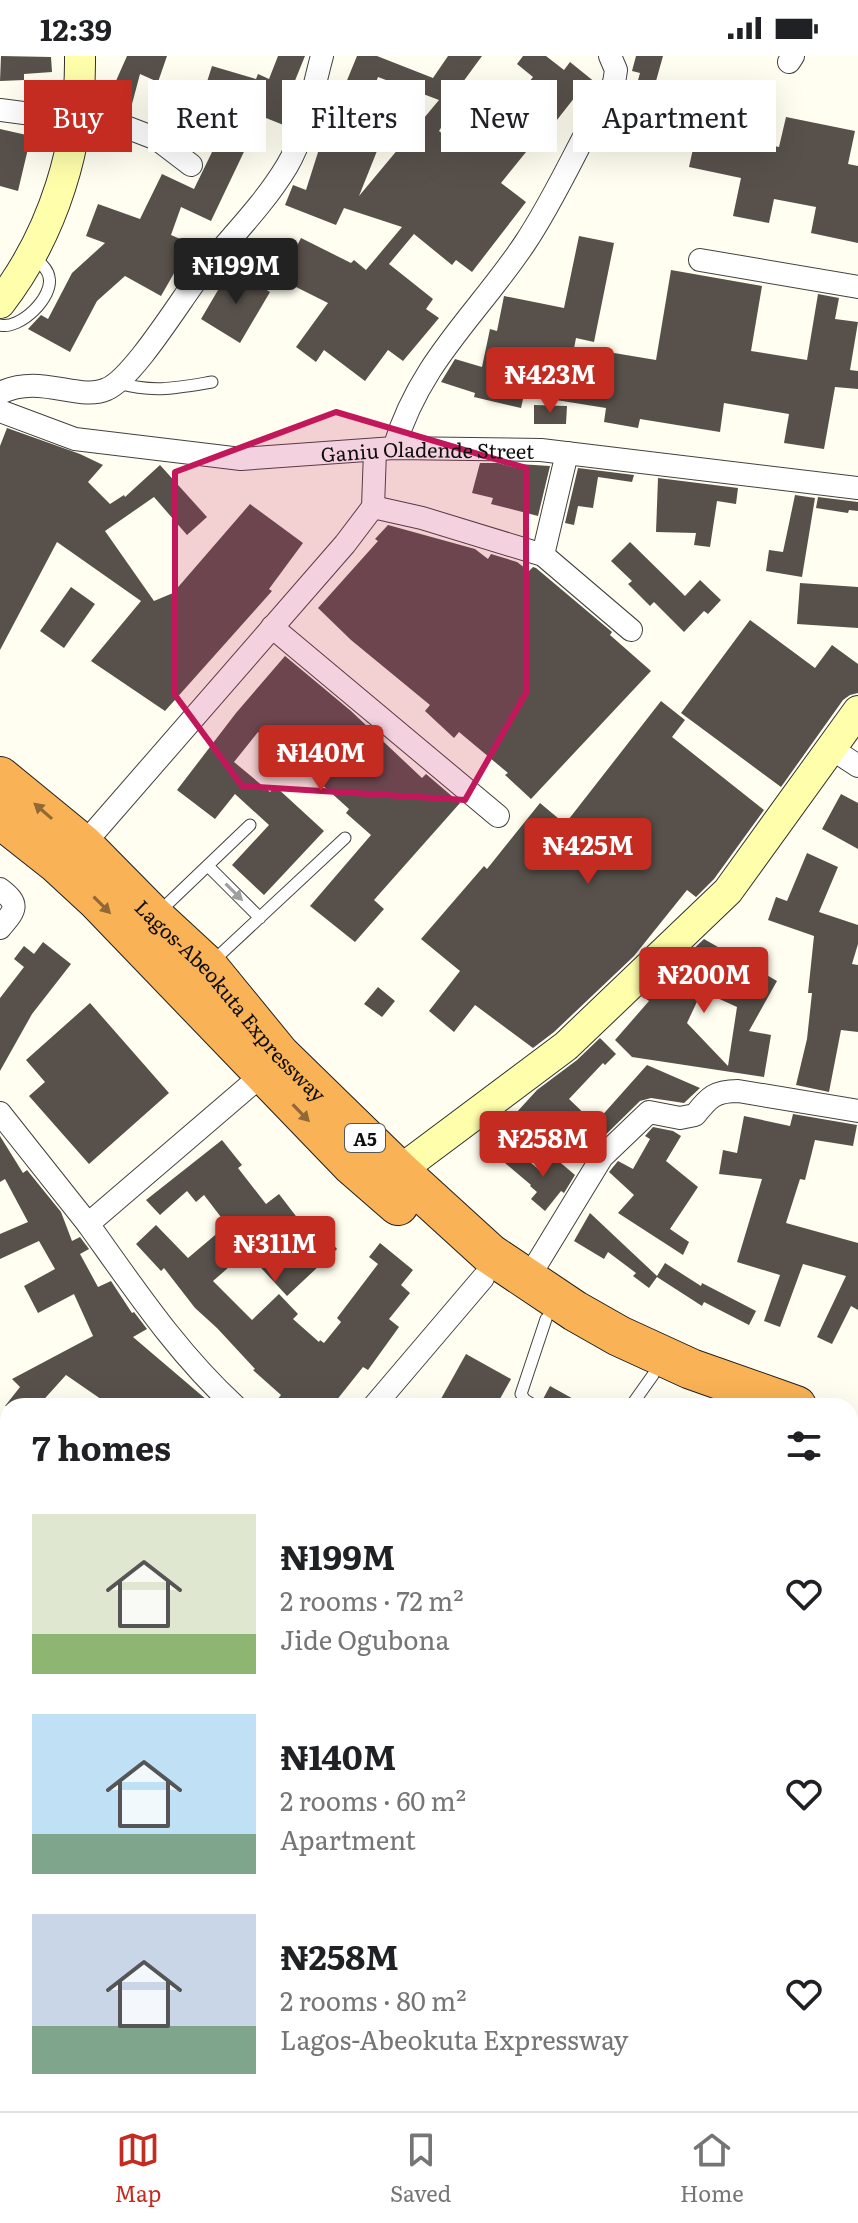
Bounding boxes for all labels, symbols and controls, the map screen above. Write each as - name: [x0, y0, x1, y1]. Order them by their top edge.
- text: 12:39: [40, 6, 112, 50]
- chip: Buy: [24, 80, 132, 152]
- chip: Rent: [148, 80, 266, 152]
- chip: Filters: [282, 80, 425, 152]
- chip: New: [441, 80, 557, 152]
- chip: Apartment: [573, 80, 776, 152]
- pin: ₦199M: [180, 238, 292, 306]
- text: ₦199M: [192, 244, 280, 283]
- pin: ₦423M: [494, 347, 606, 415]
- text: ₦423M: [504, 353, 596, 392]
- street label: Ganiu Oladende Street: [320, 433, 534, 468]
- pin: ₦140M: [265, 725, 377, 793]
- text: ₦140M: [277, 731, 365, 770]
- one-way arrow: [34, 803, 54, 820]
- pin: ₦425M: [532, 818, 644, 886]
- text: ₦425M: [542, 824, 634, 863]
- one-way arrow: [224, 882, 243, 901]
- street label: Lagos-Abeokuta Expressway: [129, 892, 334, 1108]
- one-way arrow: [92, 895, 110, 914]
- pin: ₦200M: [648, 947, 760, 1015]
- text: ₦200M: [657, 953, 751, 992]
- one-way arrow: [291, 1103, 310, 1122]
- pin: ₦258M: [487, 1111, 599, 1179]
- text: ₦258M: [498, 1117, 588, 1156]
- road number: A5: [345, 1124, 385, 1152]
- pin: ₦311M: [219, 1216, 331, 1284]
- text: ₦311M: [233, 1222, 317, 1261]
- text: 7 homes: [32, 1421, 171, 1471]
- icon: filters: [782, 1424, 826, 1468]
- text: ₦199M: [280, 1530, 395, 1580]
- icon: home: [96, 1546, 192, 1642]
- icon: heart: [782, 1572, 826, 1616]
- text: 2 rooms · 72 m²: [280, 1580, 464, 1619]
- text: Jide Ogubona: [280, 1619, 450, 1658]
- text: ₦140M: [280, 1730, 396, 1780]
- icon: home: [96, 1746, 192, 1842]
- icon: heart: [782, 1772, 826, 1816]
- text: 2 rooms · 60 m²: [280, 1780, 466, 1819]
- text: Apartment: [280, 1819, 416, 1858]
- text: ₦258M: [280, 1930, 399, 1980]
- icon: home: [96, 1946, 192, 2042]
- icon: heart: [782, 1972, 826, 2016]
- text: 2 rooms · 80 m²: [280, 1980, 467, 2019]
- text: Lagos-Abeokuta Expressway: [280, 2019, 628, 2058]
- tab: Map: [114, 2128, 161, 2209]
- tab: Saved: [390, 2128, 451, 2209]
- tab: Home: [680, 2128, 744, 2209]

